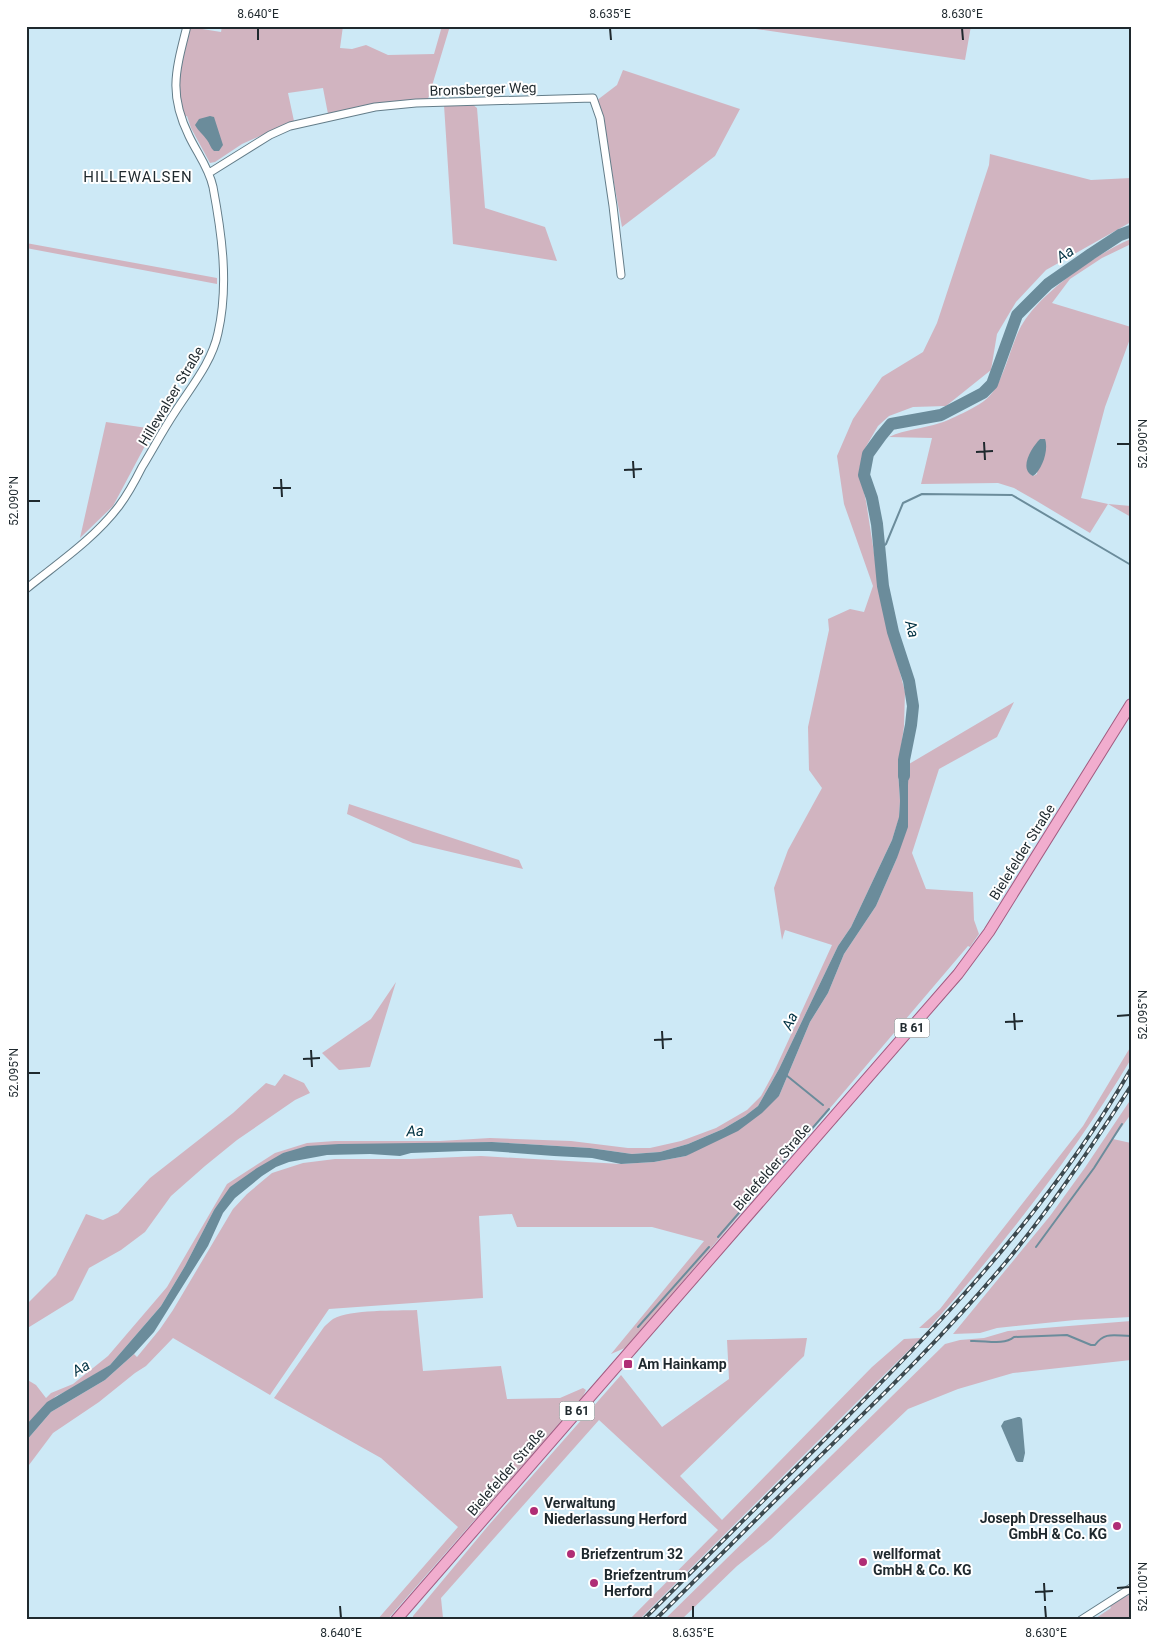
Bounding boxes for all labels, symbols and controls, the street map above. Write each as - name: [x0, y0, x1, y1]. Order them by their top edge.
- text: 8.640°E: [237, 7, 279, 21]
- text: 8.635°E: [589, 7, 631, 21]
- text: 8.630°E: [941, 7, 983, 21]
- street label: Bronsberger Weg: [429, 79, 537, 99]
- district label: HILLEWALSEN: [83, 168, 193, 186]
- water label: Aa: [1052, 242, 1077, 267]
- street label: Hillewalser Straße: [135, 344, 207, 448]
- text: 52.090°N: [1136, 419, 1150, 469]
- text: 52.090°N: [7, 476, 21, 526]
- water label: Aa: [901, 617, 923, 640]
- street label: Bielefelder Straße: [986, 801, 1058, 903]
- text: 52.095°N: [1136, 990, 1150, 1040]
- water label: Aa: [778, 1009, 802, 1034]
- road number: B 61: [894, 1018, 930, 1038]
- text: 52.095°N: [7, 1048, 21, 1098]
- street label: Bielefelder Straße: [730, 1120, 814, 1214]
- water label: Aa: [405, 1122, 424, 1140]
- water label: Aa: [68, 1356, 93, 1381]
- place label: Am Hainkamp: [638, 1356, 727, 1372]
- marker: Am Hainkamp: [622, 1358, 634, 1370]
- road number: B 61: [560, 1402, 594, 1420]
- street label: Bielefelder Straße: [464, 1425, 548, 1519]
- place label: Verwaltung Niederlassung Herford: [544, 1495, 687, 1527]
- marker: Verwaltung Niederlassung Herford: [528, 1505, 540, 1517]
- place label: Joseph Dresselhaus GmbH & Co. KG: [980, 1510, 1107, 1542]
- marker: Joseph Dresselhaus GmbH & Co. KG: [1111, 1520, 1123, 1532]
- place label: Briefzentrum 32: [581, 1546, 683, 1562]
- place label: wellformat GmbH & Co. KG: [873, 1546, 971, 1578]
- marker: Briefzentrum 32: [565, 1548, 577, 1560]
- marker: wellformat GmbH & Co. KG: [857, 1556, 869, 1568]
- text: 52.100°N: [1136, 1562, 1150, 1612]
- place label: Briefzentrum Herford: [604, 1567, 687, 1599]
- marker: Briefzentrum Herford: [588, 1577, 600, 1589]
- text: 8.640°E: [320, 1626, 362, 1640]
- text: 8.635°E: [672, 1626, 714, 1640]
- text: 8.630°E: [1025, 1626, 1067, 1640]

